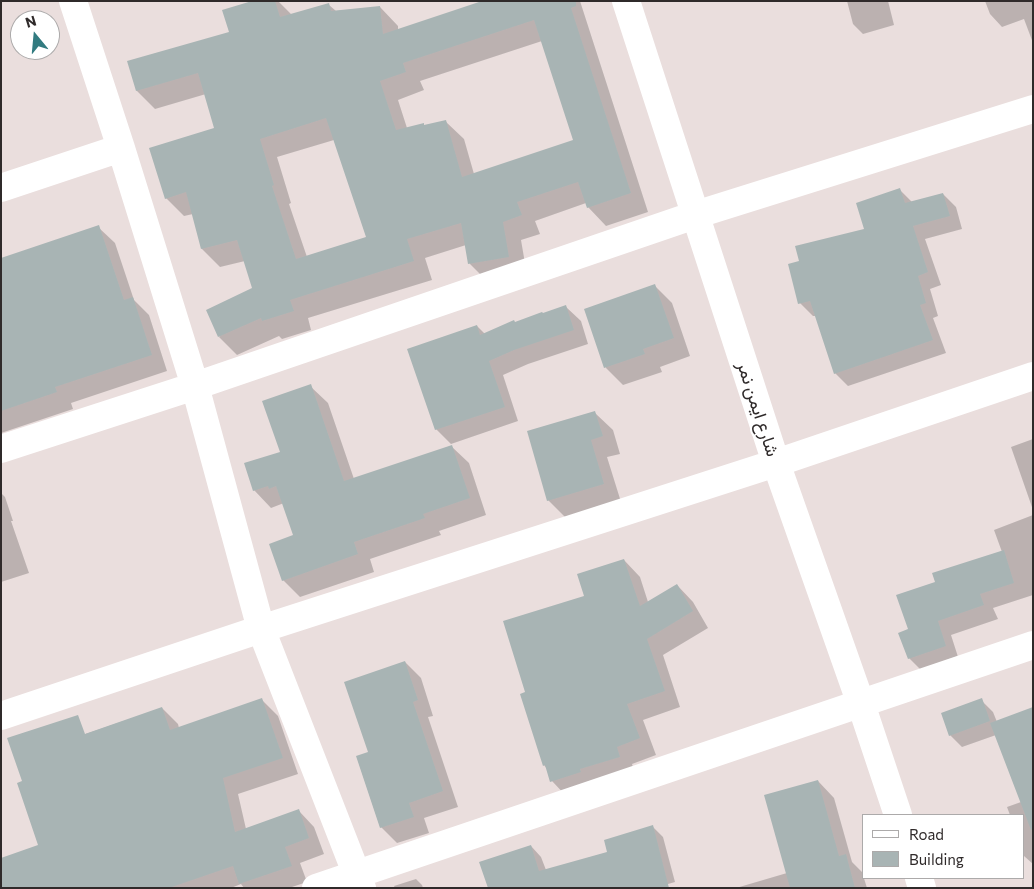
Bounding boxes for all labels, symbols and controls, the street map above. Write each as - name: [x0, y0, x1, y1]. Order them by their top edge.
- north arrow: [10, 10, 60, 60]
- text: N: [23, 11, 38, 31]
- street label: شارع ايمن نمر: [732, 359, 784, 459]
- legend: [862, 814, 1024, 879]
- text: Road: [909, 825, 944, 843]
- text: Building: [909, 850, 964, 868]

